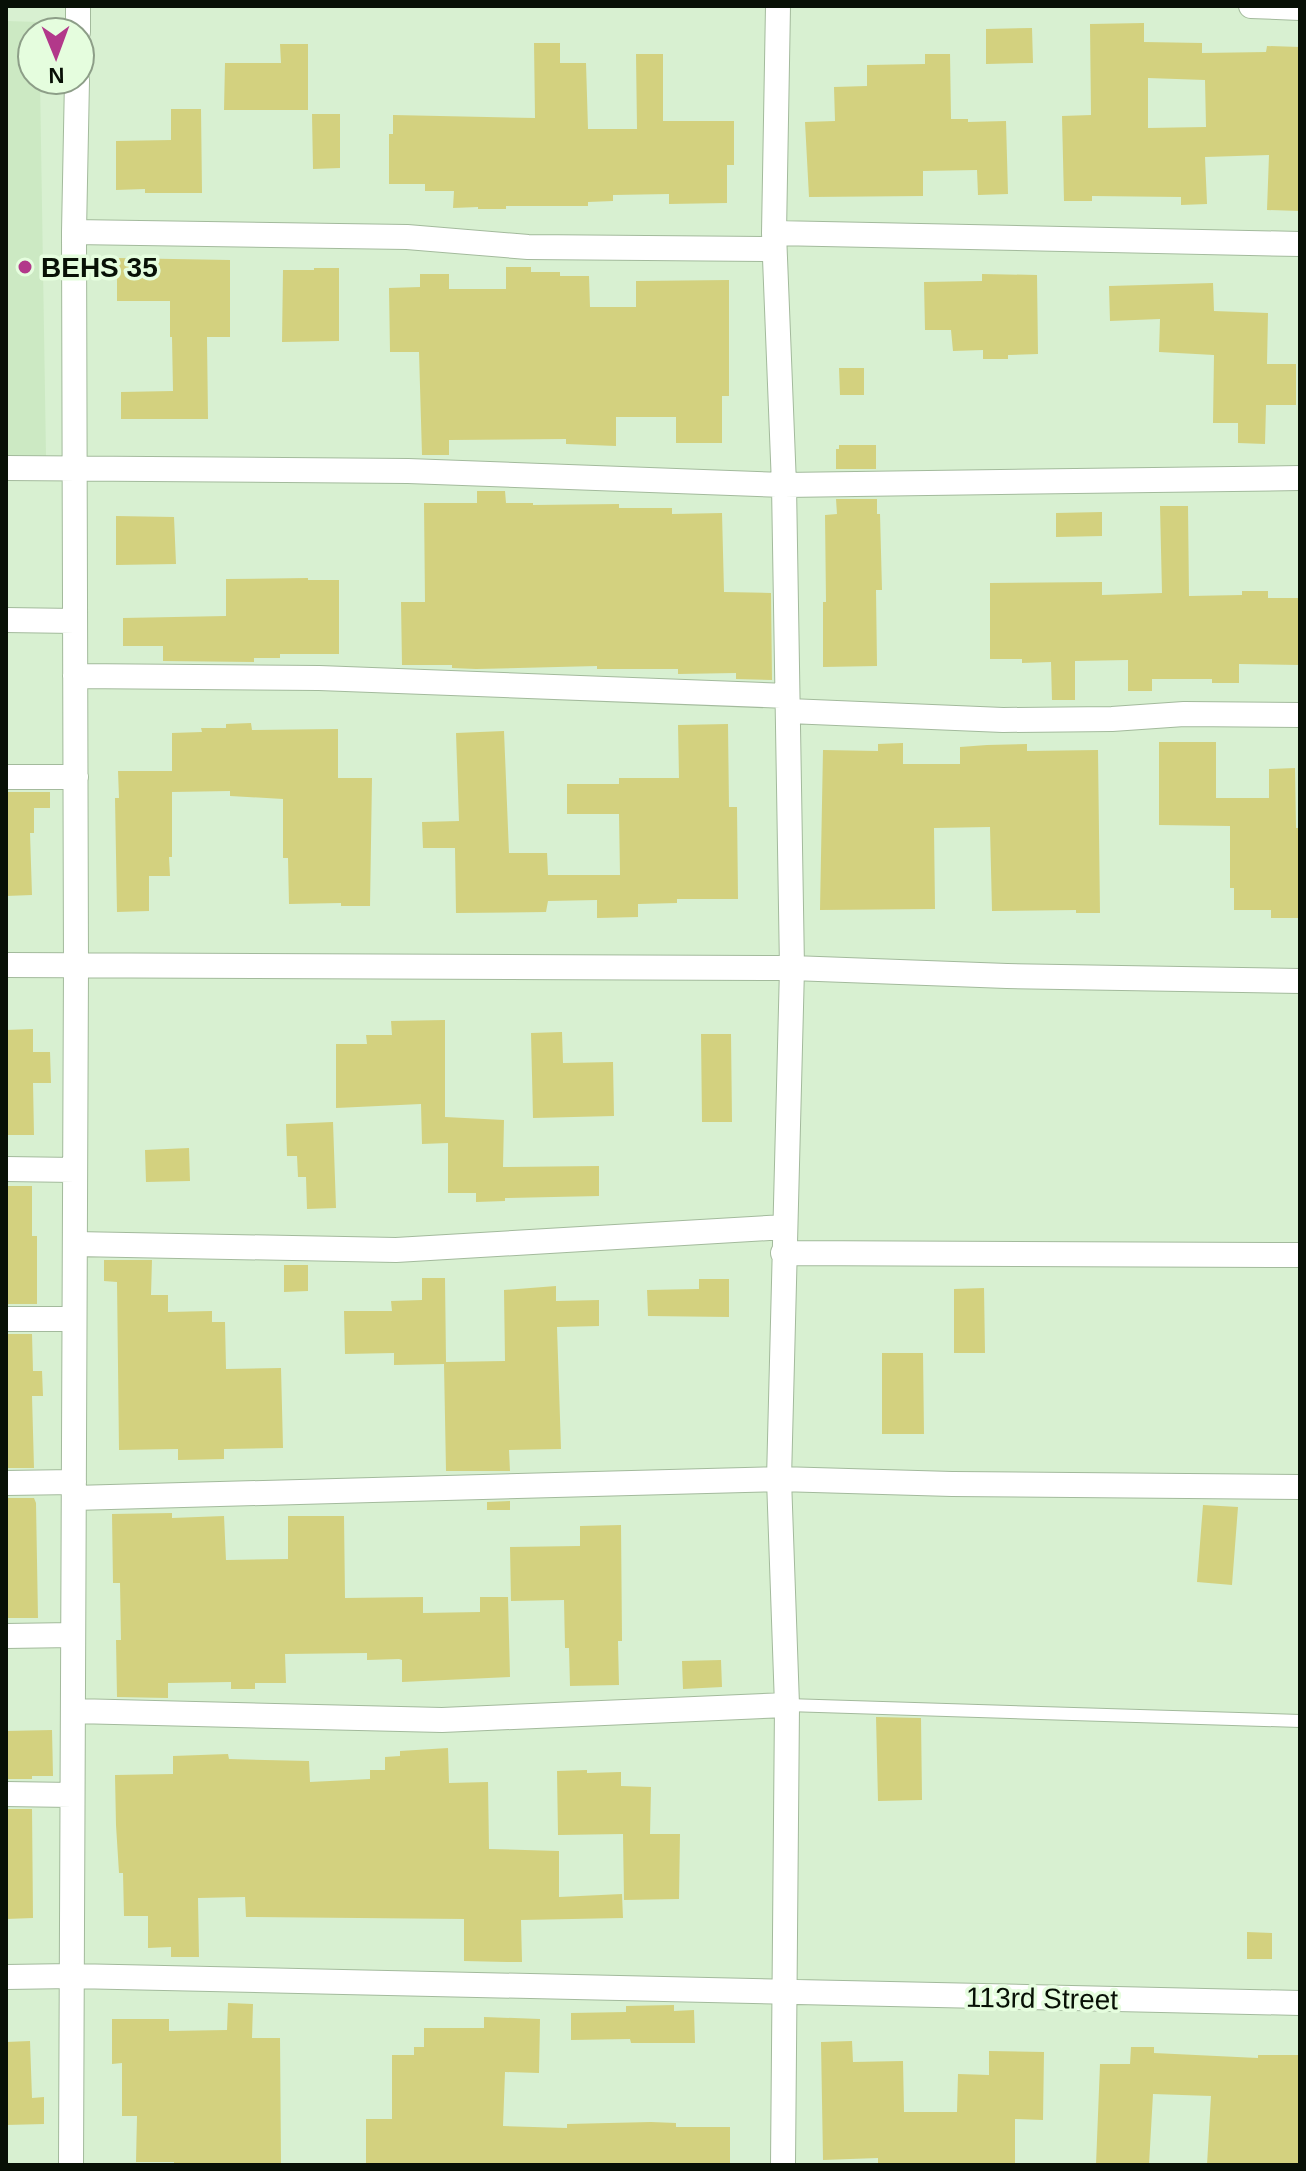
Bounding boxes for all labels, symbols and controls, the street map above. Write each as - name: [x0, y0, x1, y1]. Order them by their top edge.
- north arrow: [16, 16, 96, 96]
- text: N: [48, 63, 65, 88]
- place label: BEHS 35: [41, 252, 158, 283]
- marker: BEHS 35: [16, 258, 34, 276]
- street label: 113rd Street: [966, 1982, 1118, 2015]

